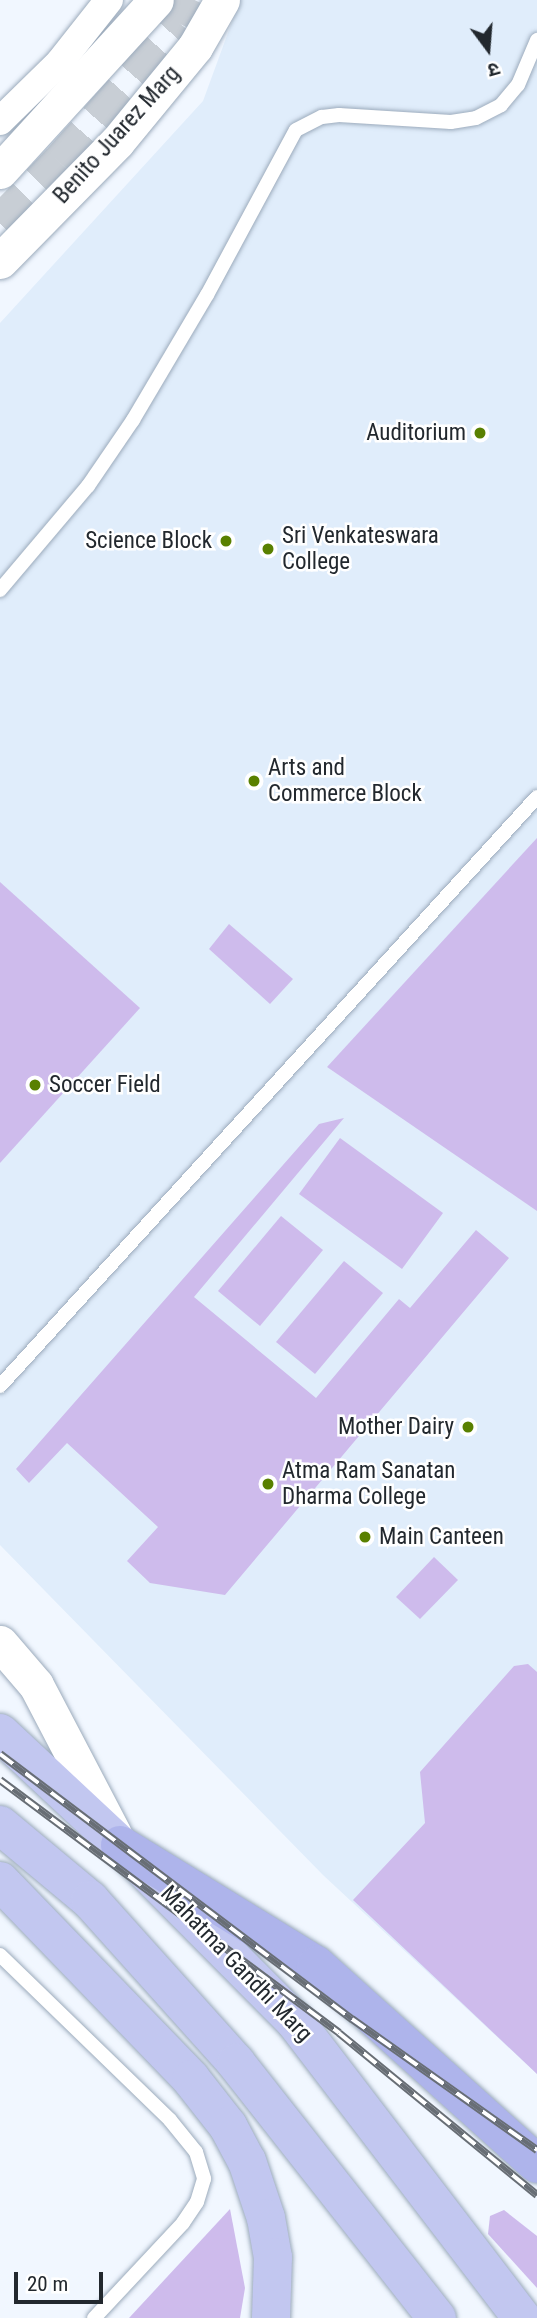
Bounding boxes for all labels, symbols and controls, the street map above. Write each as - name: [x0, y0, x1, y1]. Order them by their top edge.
- north arrow: [453, 14, 523, 84]
- text: उ: [485, 57, 502, 82]
- street label: Benito Juarez Marg: [48, 60, 186, 210]
- place label: Auditorium: [366, 419, 466, 447]
- marker: Auditorium: [472, 425, 488, 441]
- place label: Sri Venkateswara College: [282, 522, 439, 576]
- place label: Science Block: [85, 527, 212, 555]
- marker: Science Block: [218, 533, 234, 549]
- marker: Sri Venkateswara College: [260, 541, 276, 557]
- place label: Arts and Commerce Block: [268, 754, 422, 808]
- marker: Arts and Commerce Block: [246, 773, 262, 789]
- place label: Soccer Field: [49, 1071, 161, 1099]
- marker: Soccer Field: [27, 1077, 43, 1093]
- place label: Mother Dairy: [338, 1413, 454, 1441]
- marker: Mother Dairy: [460, 1419, 476, 1435]
- place label: Atma Ram Sanatan Dharma College: [282, 1457, 455, 1511]
- marker: Atma Ram Sanatan Dharma College: [260, 1476, 276, 1492]
- place label: Main Canteen: [379, 1523, 504, 1551]
- marker: Main Canteen: [357, 1529, 373, 1545]
- street label: Mahatma Gandhi Marg: [154, 1880, 318, 2048]
- scale bar: [18, 2258, 107, 2302]
- text: 20 m: [27, 2272, 68, 2296]

